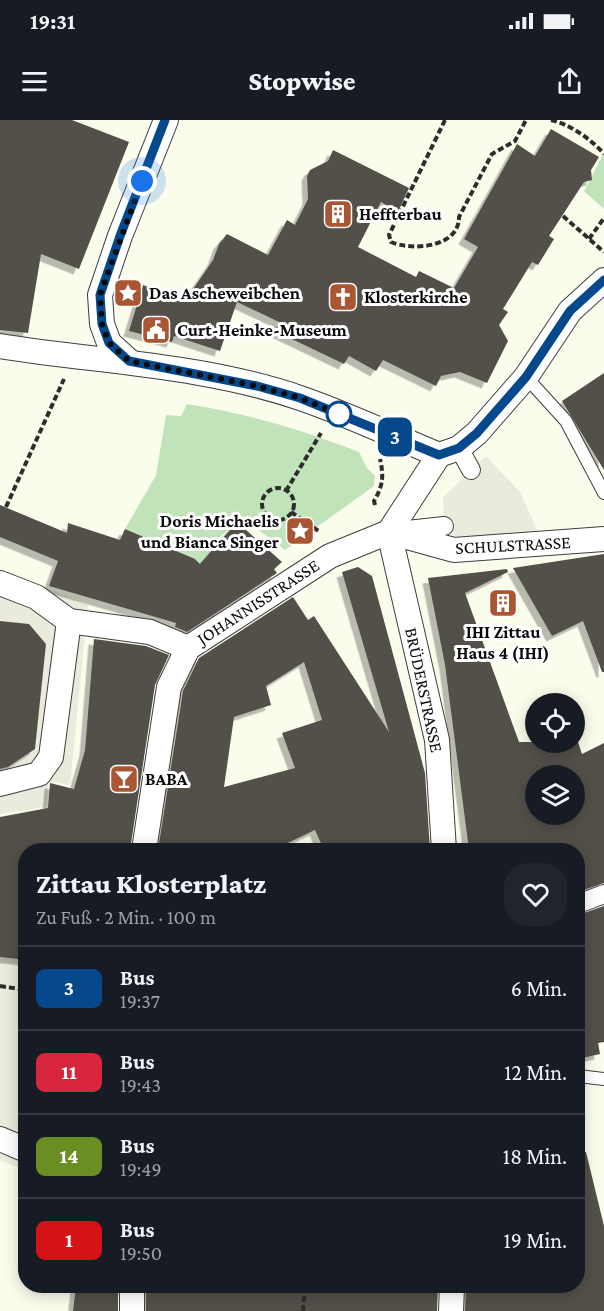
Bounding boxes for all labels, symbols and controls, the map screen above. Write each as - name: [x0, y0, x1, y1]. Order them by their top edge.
- text: 19:31: [30, 9, 75, 34]
- icon: menu: [18, 65, 51, 98]
- icon: share: [553, 65, 586, 98]
- text: Stopwise: [248, 66, 356, 96]
- your location: [127, 166, 157, 196]
- building icon: Heffterbau: [322, 198, 354, 230]
- place label: Heffterbau: [359, 204, 443, 224]
- place icon: Das Ascheweibchen: [112, 277, 144, 309]
- church icon: Klosterkirche: [327, 281, 359, 313]
- place label: Das Ascheweibchen: [149, 283, 301, 303]
- place label: Klosterkirche: [364, 287, 468, 307]
- public building icon: Curt-Heinke-Museum: [140, 314, 172, 346]
- place label: Curt-Heinke-Museum: [177, 320, 348, 340]
- unlabelled marker: [326, 401, 352, 427]
- line badge: 3: [376, 418, 414, 456]
- text: 3: [390, 425, 400, 449]
- place label: Doris Michaelis und Bianca Singer: [141, 511, 279, 552]
- place icon: Doris Michaelis und Bianca Singer: [284, 515, 316, 547]
- street label: SCHULSTRASSE: [455, 532, 572, 558]
- street label: JOHANNISSTRASSE: [192, 555, 323, 650]
- building icon: IHI Zittau Haus 4 (IHI): [487, 587, 519, 619]
- place label: IHI Zittau Haus 4 (IHI): [456, 622, 550, 664]
- street label: BRÜDERSTRASSE: [401, 626, 447, 754]
- map controls: [525, 693, 585, 825]
- button: locate: [525, 693, 585, 753]
- bar icon: BABA: [108, 763, 140, 795]
- button: layers: [525, 765, 585, 825]
- place label: BABA: [145, 769, 188, 789]
- button: heart: [504, 863, 567, 926]
- text: Zittau Klosterplatz: [36, 868, 266, 899]
- text: Zu Fuß · 2 Min. · 100 m: [36, 906, 216, 928]
- text: Bus: [120, 965, 154, 990]
- text: 3: [64, 976, 74, 1000]
- text: 6 Min.: [511, 976, 567, 1001]
- text: 19:37: [120, 990, 160, 1012]
- text: Bus: [120, 1049, 154, 1074]
- text: 11: [61, 1060, 77, 1084]
- text: 12 Min.: [504, 1060, 567, 1085]
- text: 19:43: [120, 1074, 161, 1096]
- text: Bus: [120, 1133, 154, 1158]
- text: 14: [59, 1144, 79, 1168]
- text: 18 Min.: [503, 1144, 567, 1169]
- text: 19:49: [120, 1158, 162, 1180]
- text: Bus: [120, 1217, 154, 1242]
- text: 1: [65, 1228, 73, 1252]
- text: 19 Min.: [504, 1228, 567, 1253]
- text: 19:50: [120, 1242, 162, 1264]

